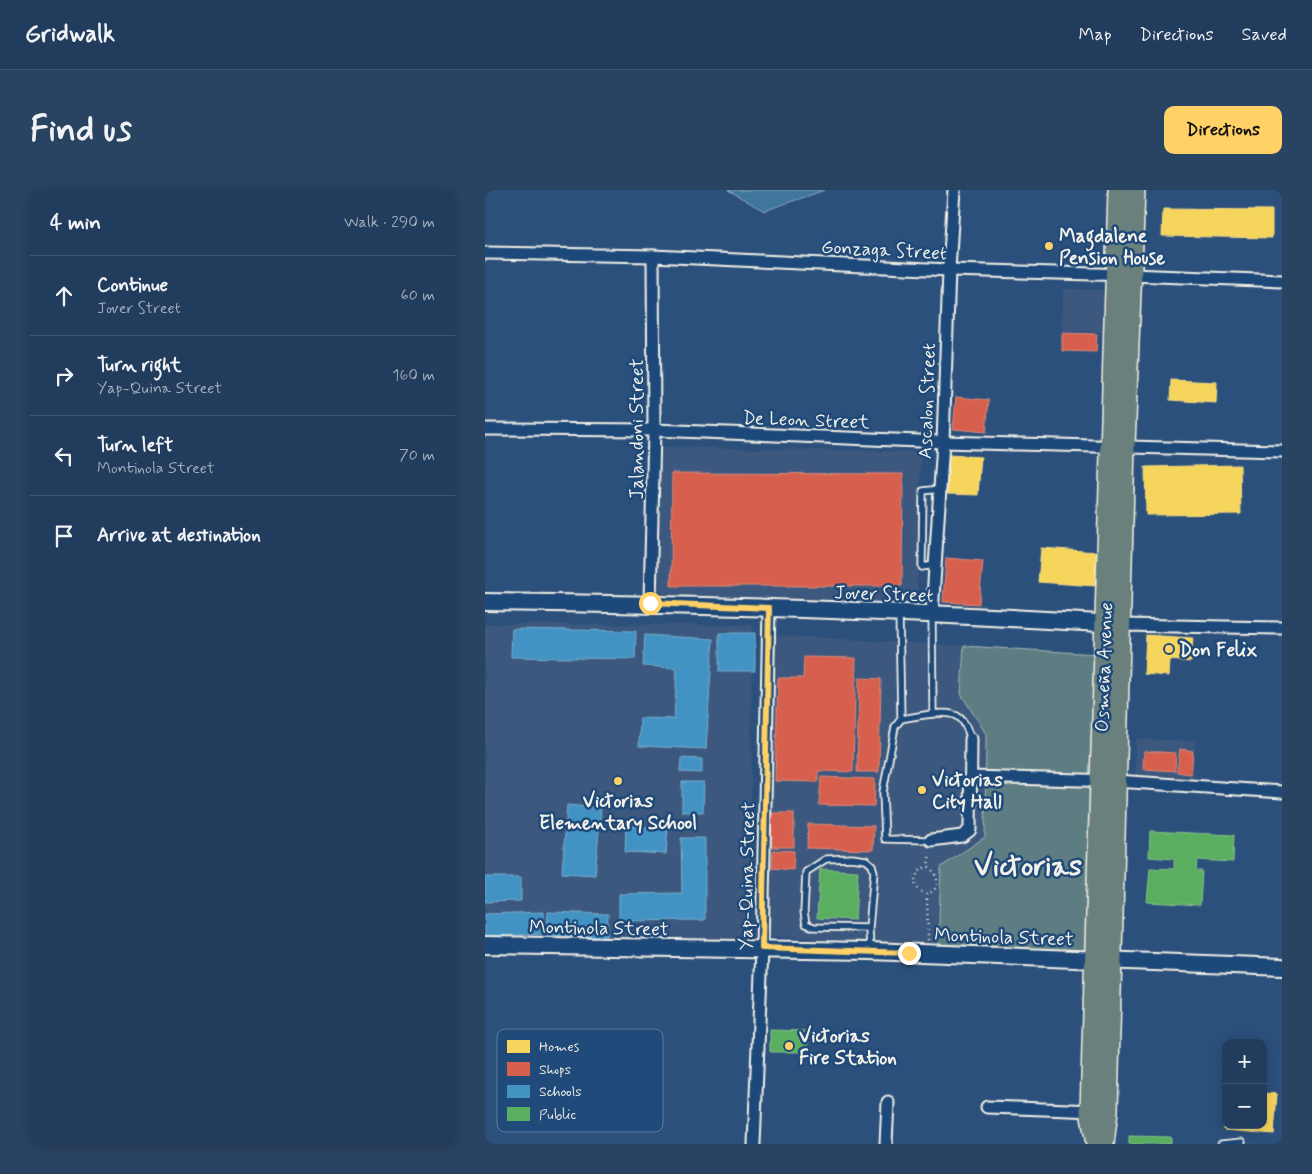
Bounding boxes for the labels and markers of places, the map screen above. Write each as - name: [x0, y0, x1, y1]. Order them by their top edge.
- place label: Magdalene Pension House: [1059, 224, 1165, 271]
- marker: Magdalene Pension House: [1043, 240, 1055, 252]
- place label: Don Felix: [1179, 638, 1258, 663]
- marker: Don Felix: [1163, 643, 1175, 655]
- place label: Victorias City Hall: [932, 768, 1003, 815]
- marker: Victorias Elementary School: [612, 775, 624, 787]
- marker: Victorias City Hall: [916, 784, 928, 796]
- place label: Victorias Elementary School: [539, 789, 697, 836]
- place label: Victorias Fire Station: [799, 1024, 897, 1071]
- marker: Victorias Fire Station: [783, 1040, 795, 1052]

